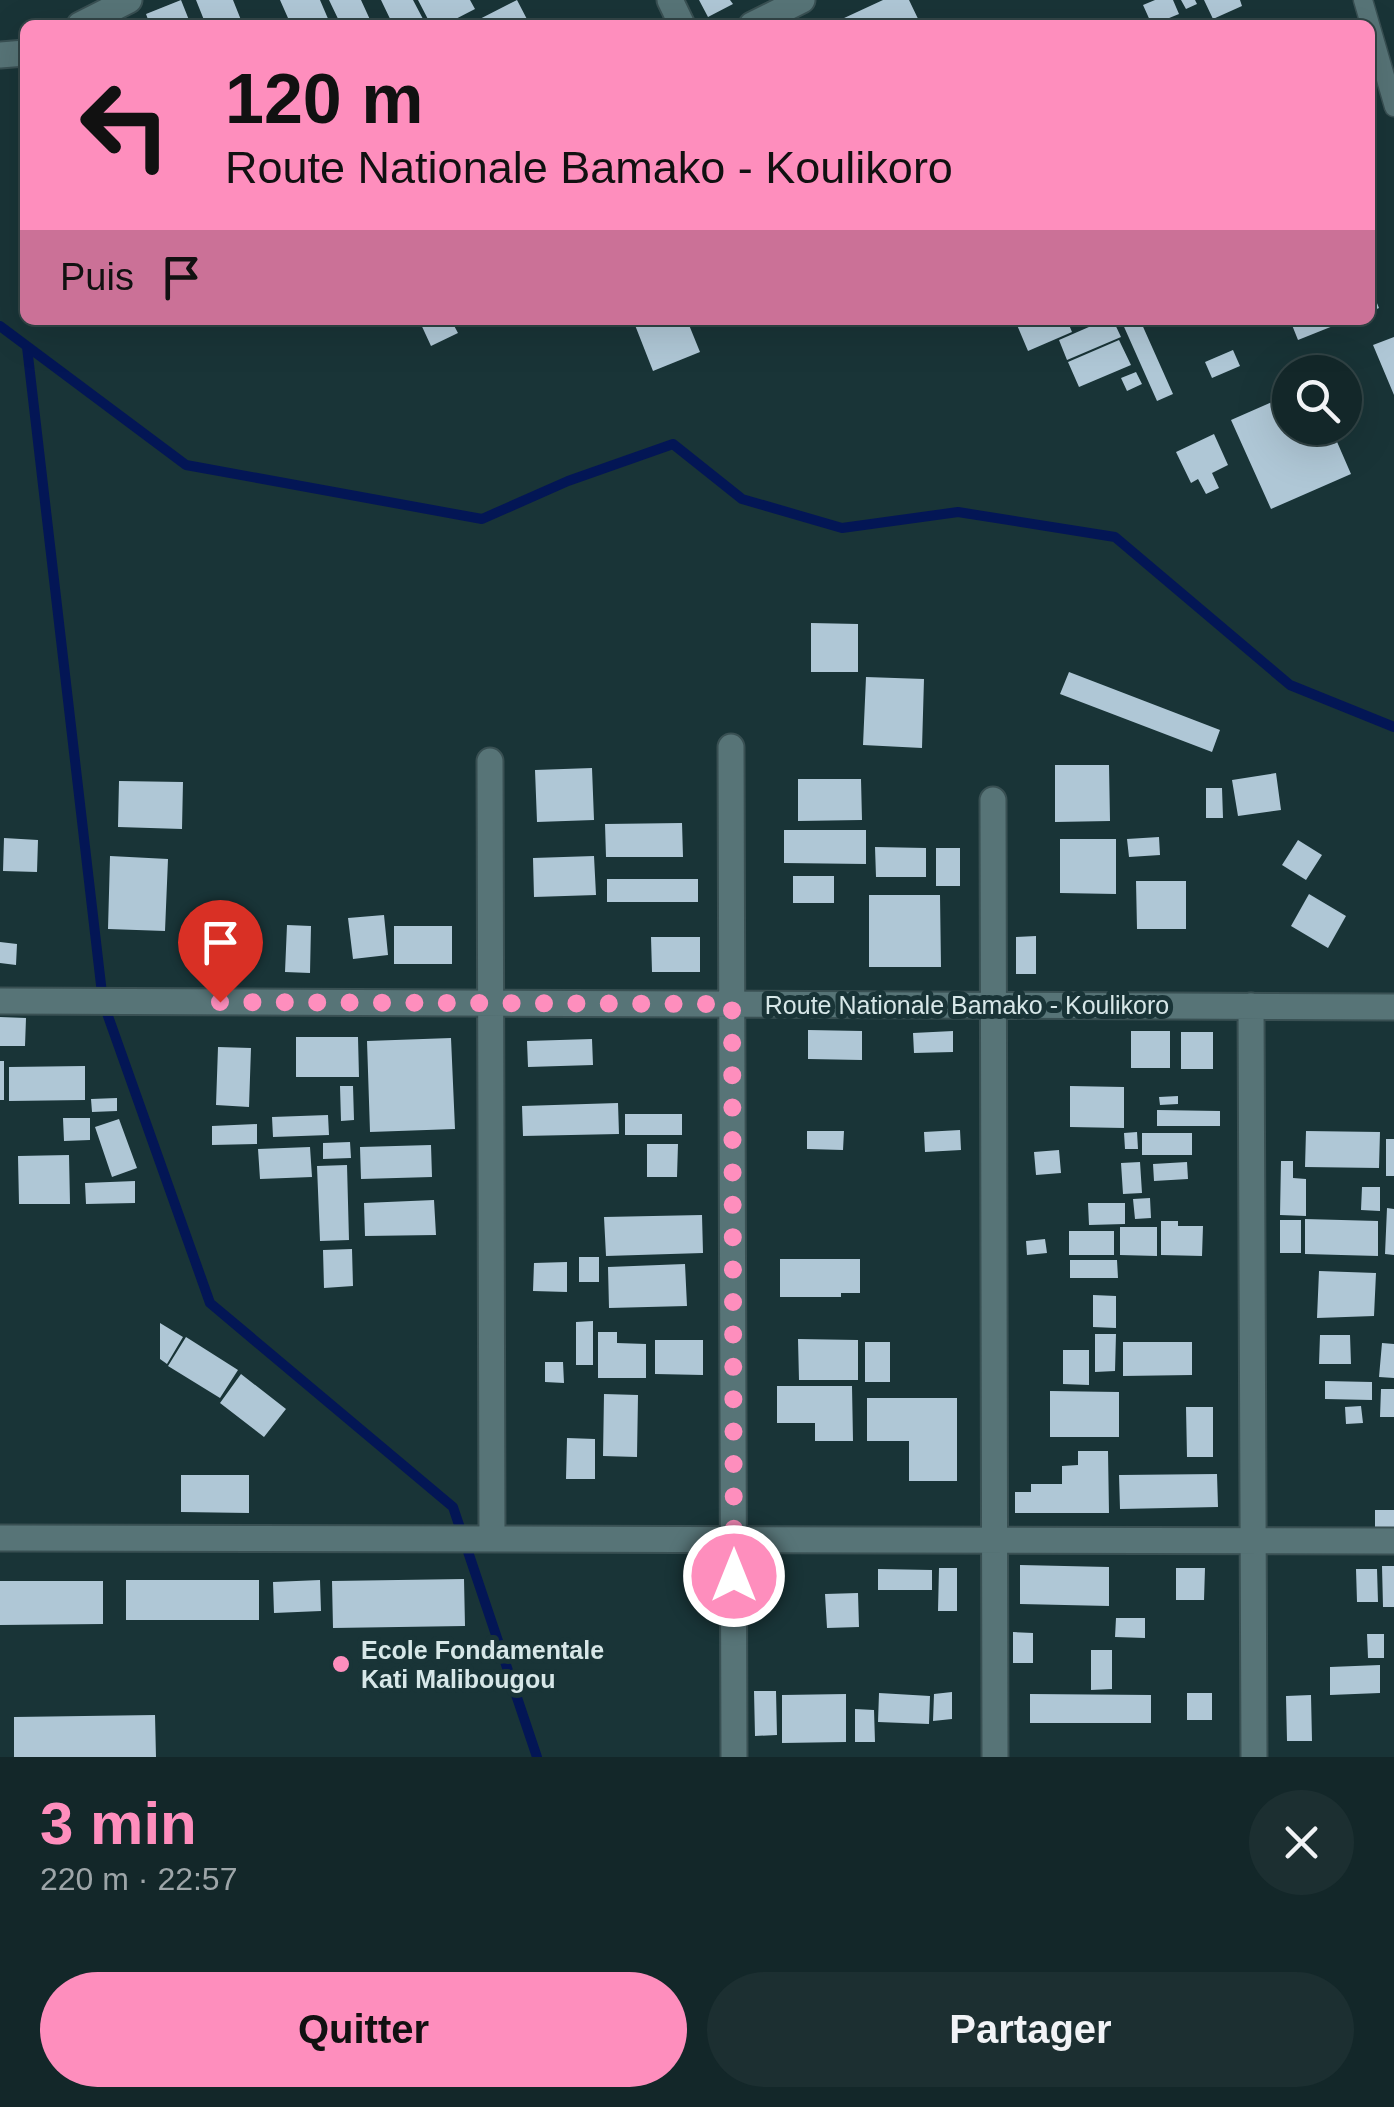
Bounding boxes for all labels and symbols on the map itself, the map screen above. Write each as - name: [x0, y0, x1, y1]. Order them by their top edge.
- pin: [178, 900, 263, 1003]
- street label: Route Nationale Bamako - Koulikoro: [765, 991, 1169, 1019]
- position arrow: [682, 1524, 786, 1628]
- place label: Ecole Fondamentale Kati Malibougou: [361, 1636, 604, 1693]
- marker: Ecole Fondamentale Kati Malibougou: [330, 1653, 352, 1675]

